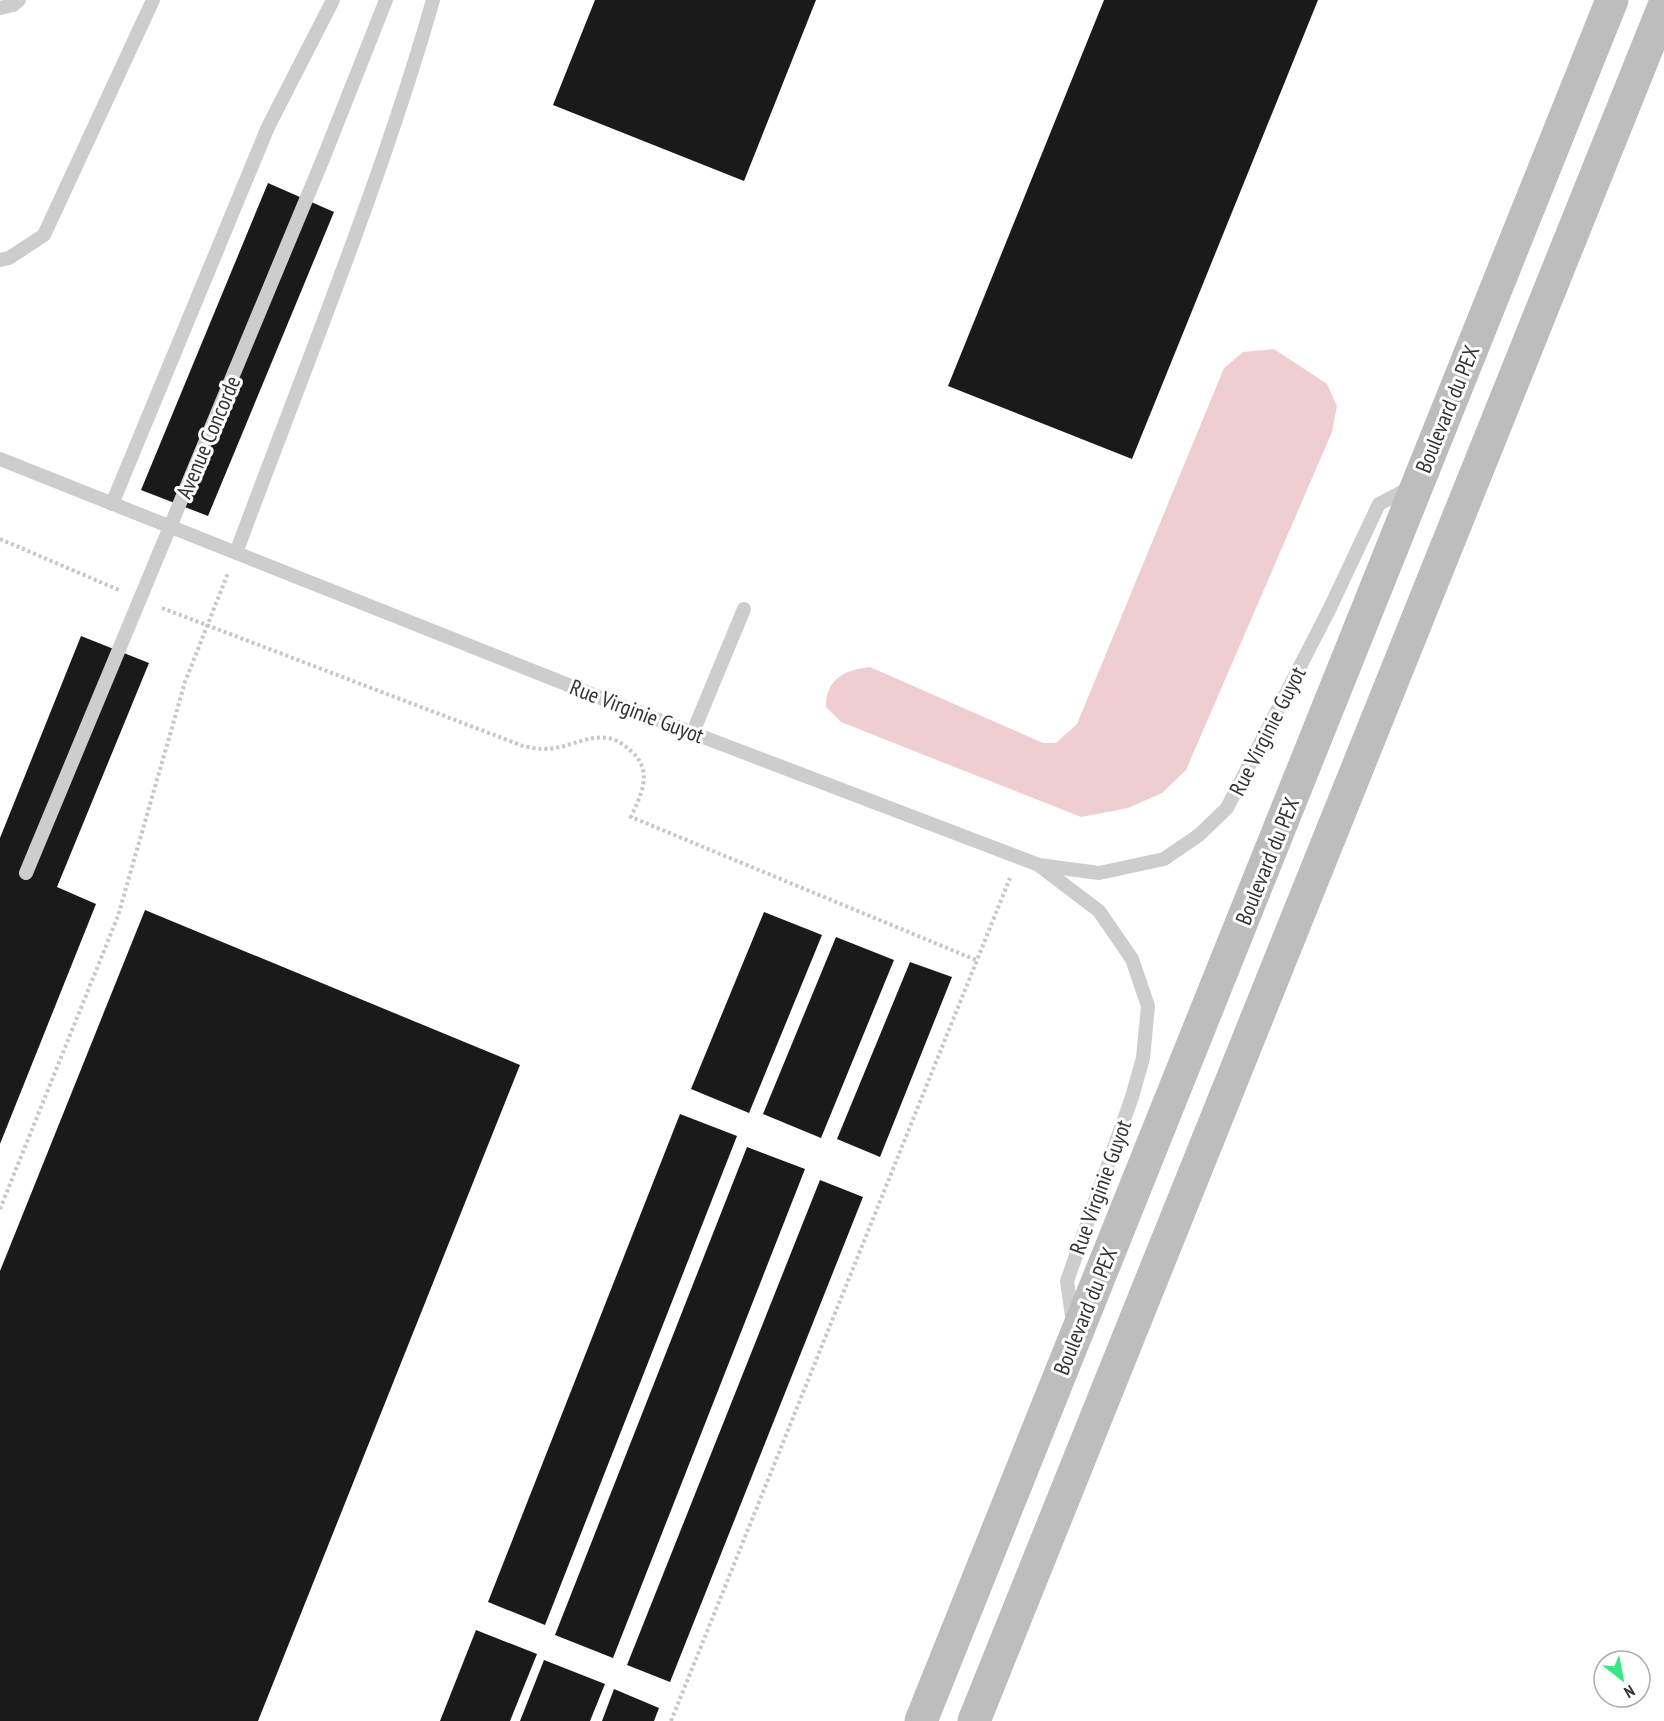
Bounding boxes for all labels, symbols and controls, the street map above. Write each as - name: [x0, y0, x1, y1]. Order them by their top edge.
- street label: Boulevard du PEX: [1409, 341, 1485, 477]
- street label: Avenue Concorde: [170, 371, 246, 503]
- street label: Rue Virginie Guyot: [1223, 662, 1311, 800]
- street label: Rue Virginie Guyot: [566, 673, 708, 749]
- street label: Boulevard du PEX: [1229, 793, 1305, 929]
- street label: Rue Virginie Guyot: [1063, 1116, 1137, 1258]
- street label: Boulevard du PEX: [1047, 1243, 1123, 1379]
- north arrow: [1592, 1649, 1652, 1709]
- text: N: [1621, 1681, 1639, 1703]

